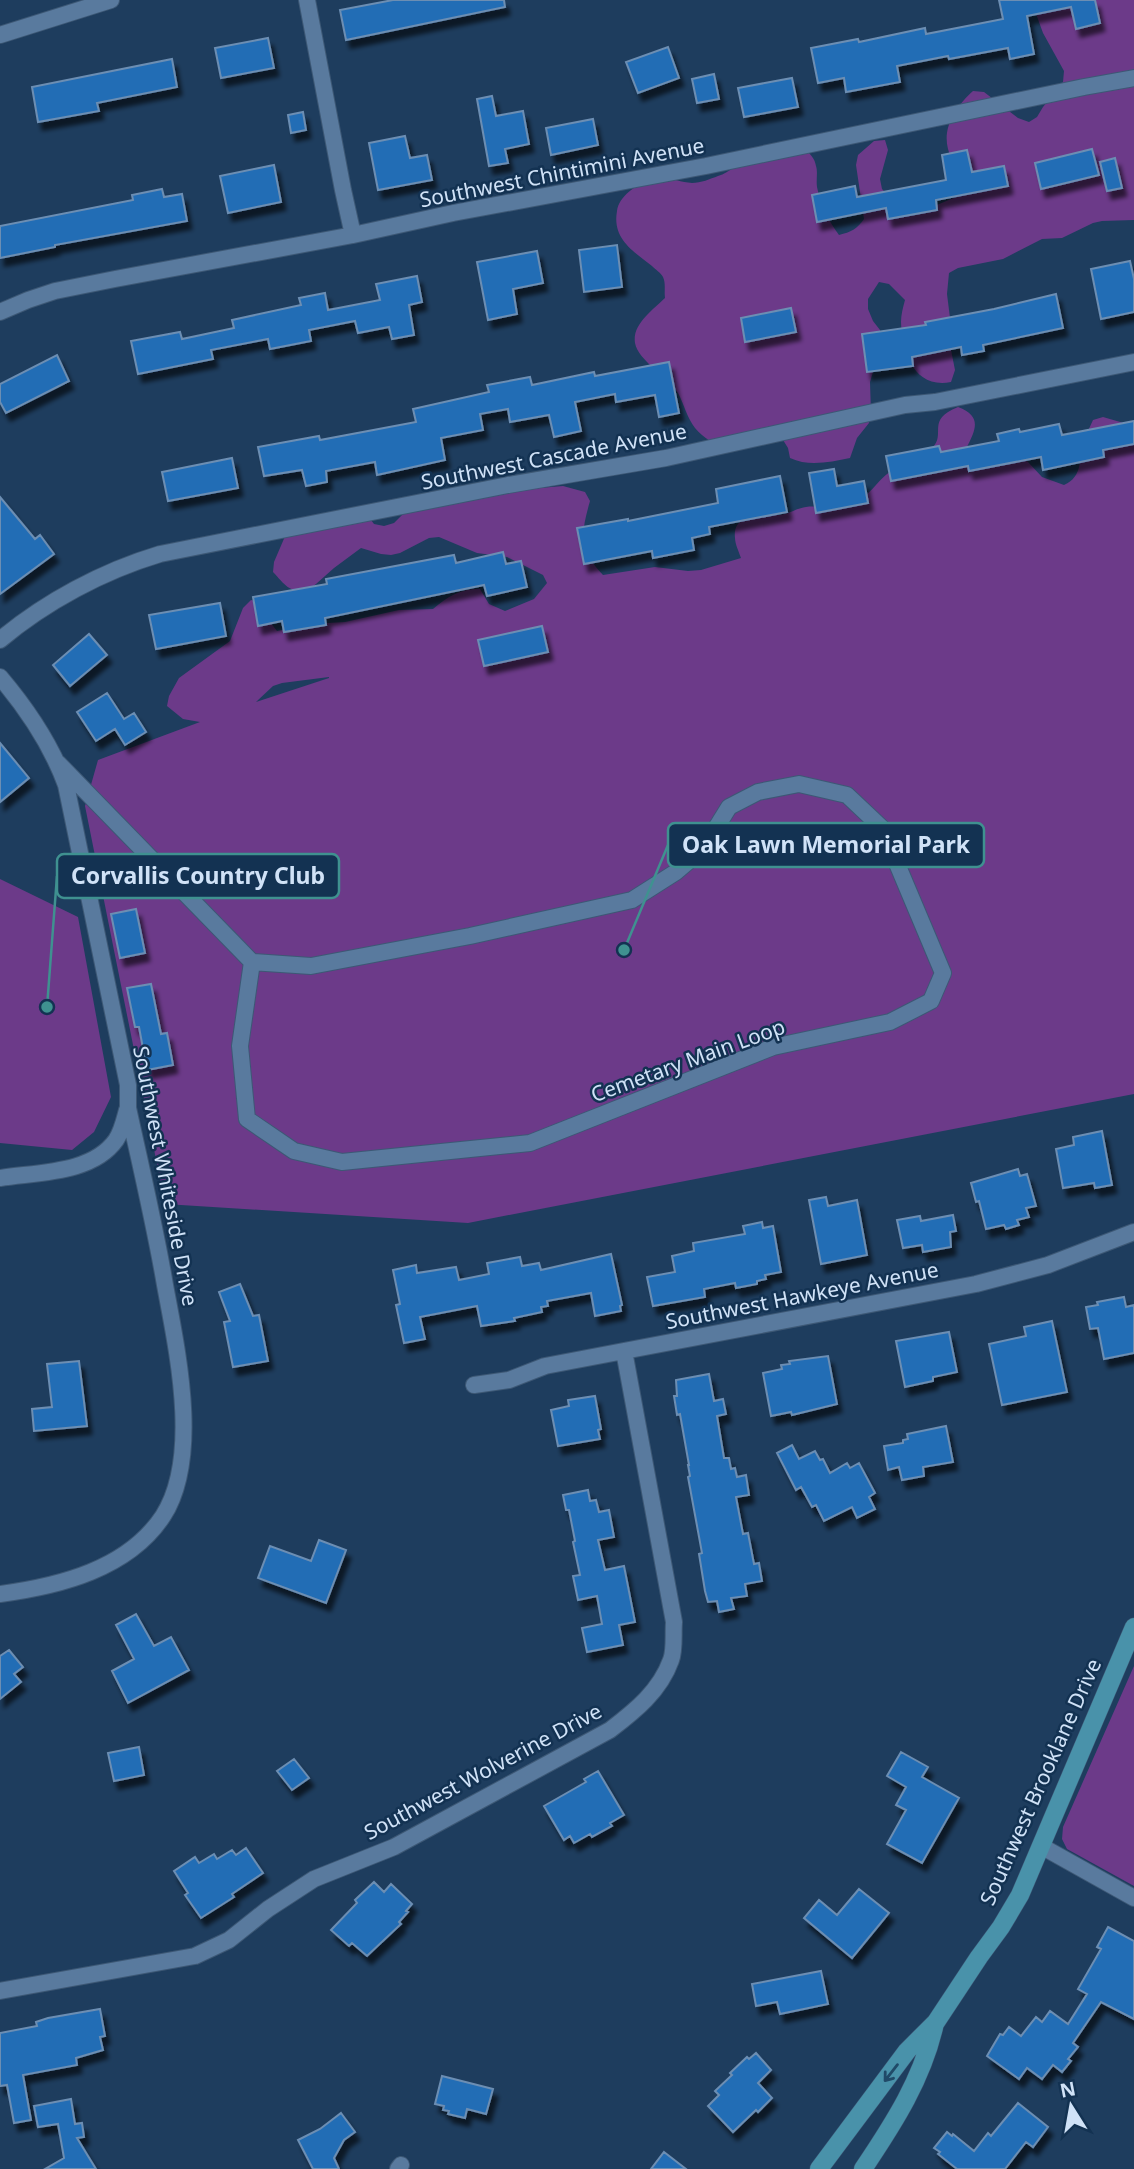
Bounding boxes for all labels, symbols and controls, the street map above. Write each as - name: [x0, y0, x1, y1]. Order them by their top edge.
- street label: Southwest Chintimini Avenue: [417, 131, 707, 213]
- street label: Southwest Cascade Avenue: [419, 417, 689, 496]
- callout: Oak Lawn Memorial Park: [668, 823, 984, 867]
- text: Oak Lawn Memorial Park: [682, 828, 971, 860]
- callout: Corvallis Country Club: [57, 854, 339, 898]
- text: Corvallis Country Club: [71, 859, 325, 891]
- street label: Cemetary Main Loop: [587, 1012, 789, 1108]
- street label: Southwest Whiteside Drive: [127, 1043, 205, 1308]
- street label: Southwest Hawkeye Avenue: [663, 1255, 941, 1335]
- street label: Southwest Brooklane Drive: [973, 1654, 1107, 1909]
- street label: Southwest Wolverine Drive: [359, 1696, 606, 1846]
- one-way arrow: [883, 2063, 898, 2081]
- north arrow: [1036, 2071, 1106, 2141]
- text: N: [1058, 2075, 1078, 2104]

